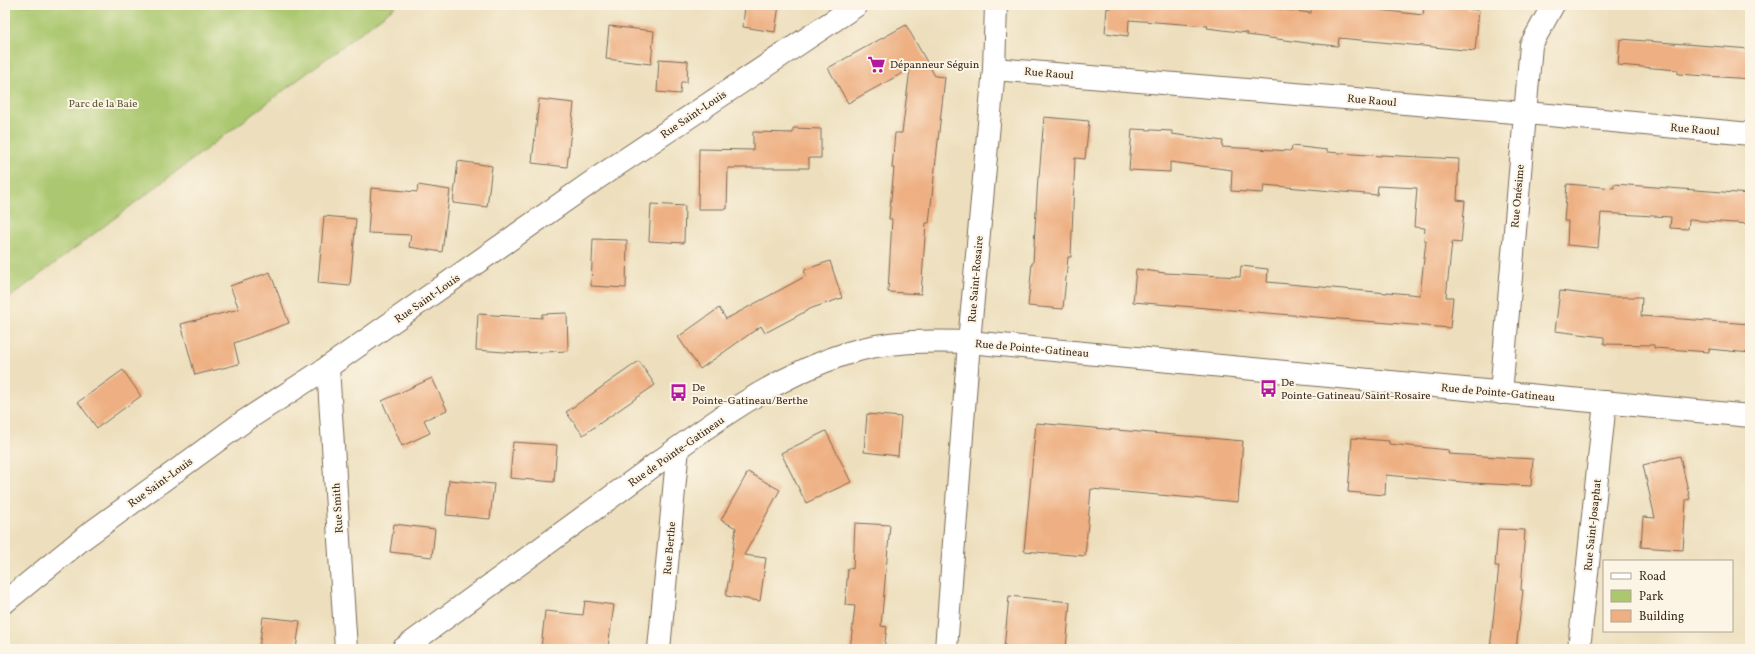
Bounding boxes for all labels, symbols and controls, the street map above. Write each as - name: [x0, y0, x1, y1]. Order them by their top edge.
- supermarket icon: Dépanneur Séguin: [867, 54, 887, 74]
- place label: Dépanneur Séguin: [890, 58, 980, 73]
- street label: Rue Raoul: [1024, 65, 1074, 84]
- street label: Rue Saint-Louis: [658, 87, 730, 143]
- street label: Rue Raoul: [1347, 92, 1397, 111]
- park label: Parc de la Baie: [68, 97, 138, 112]
- street label: Rue Raoul: [1670, 121, 1720, 140]
- street label: Rue Onésime: [1508, 164, 1529, 229]
- street label: Rue Saint-Rosaire: [965, 235, 988, 323]
- street label: Rue Saint-Louis: [392, 271, 464, 327]
- street label: Rue de Pointe-Gatineau: [974, 337, 1090, 362]
- place label: De Pointe-Gatineau/Saint-Rosaire: [1281, 376, 1431, 404]
- bus stop icon: De Pointe-Gatineau/Saint-Rosaire: [1258, 378, 1278, 398]
- place label: De Pointe-Gatineau/Berthe: [692, 381, 808, 409]
- street label: Rue de Pointe-Gatineau: [1440, 381, 1556, 406]
- bus stop icon: De Pointe-Gatineau/Berthe: [669, 383, 689, 403]
- street label: Rue de Pointe-Gatineau: [626, 413, 728, 491]
- street label: Rue Saint-Louis: [125, 454, 197, 512]
- street label: Rue Saint-Josaphat: [1581, 478, 1606, 572]
- street label: Rue Smith: [329, 482, 348, 534]
- street label: Rue Berthe: [661, 521, 680, 575]
- legend: [1603, 560, 1733, 632]
- text: Road: [1639, 569, 1666, 585]
- text: Park: [1639, 589, 1664, 605]
- text: Building: [1639, 609, 1684, 625]

